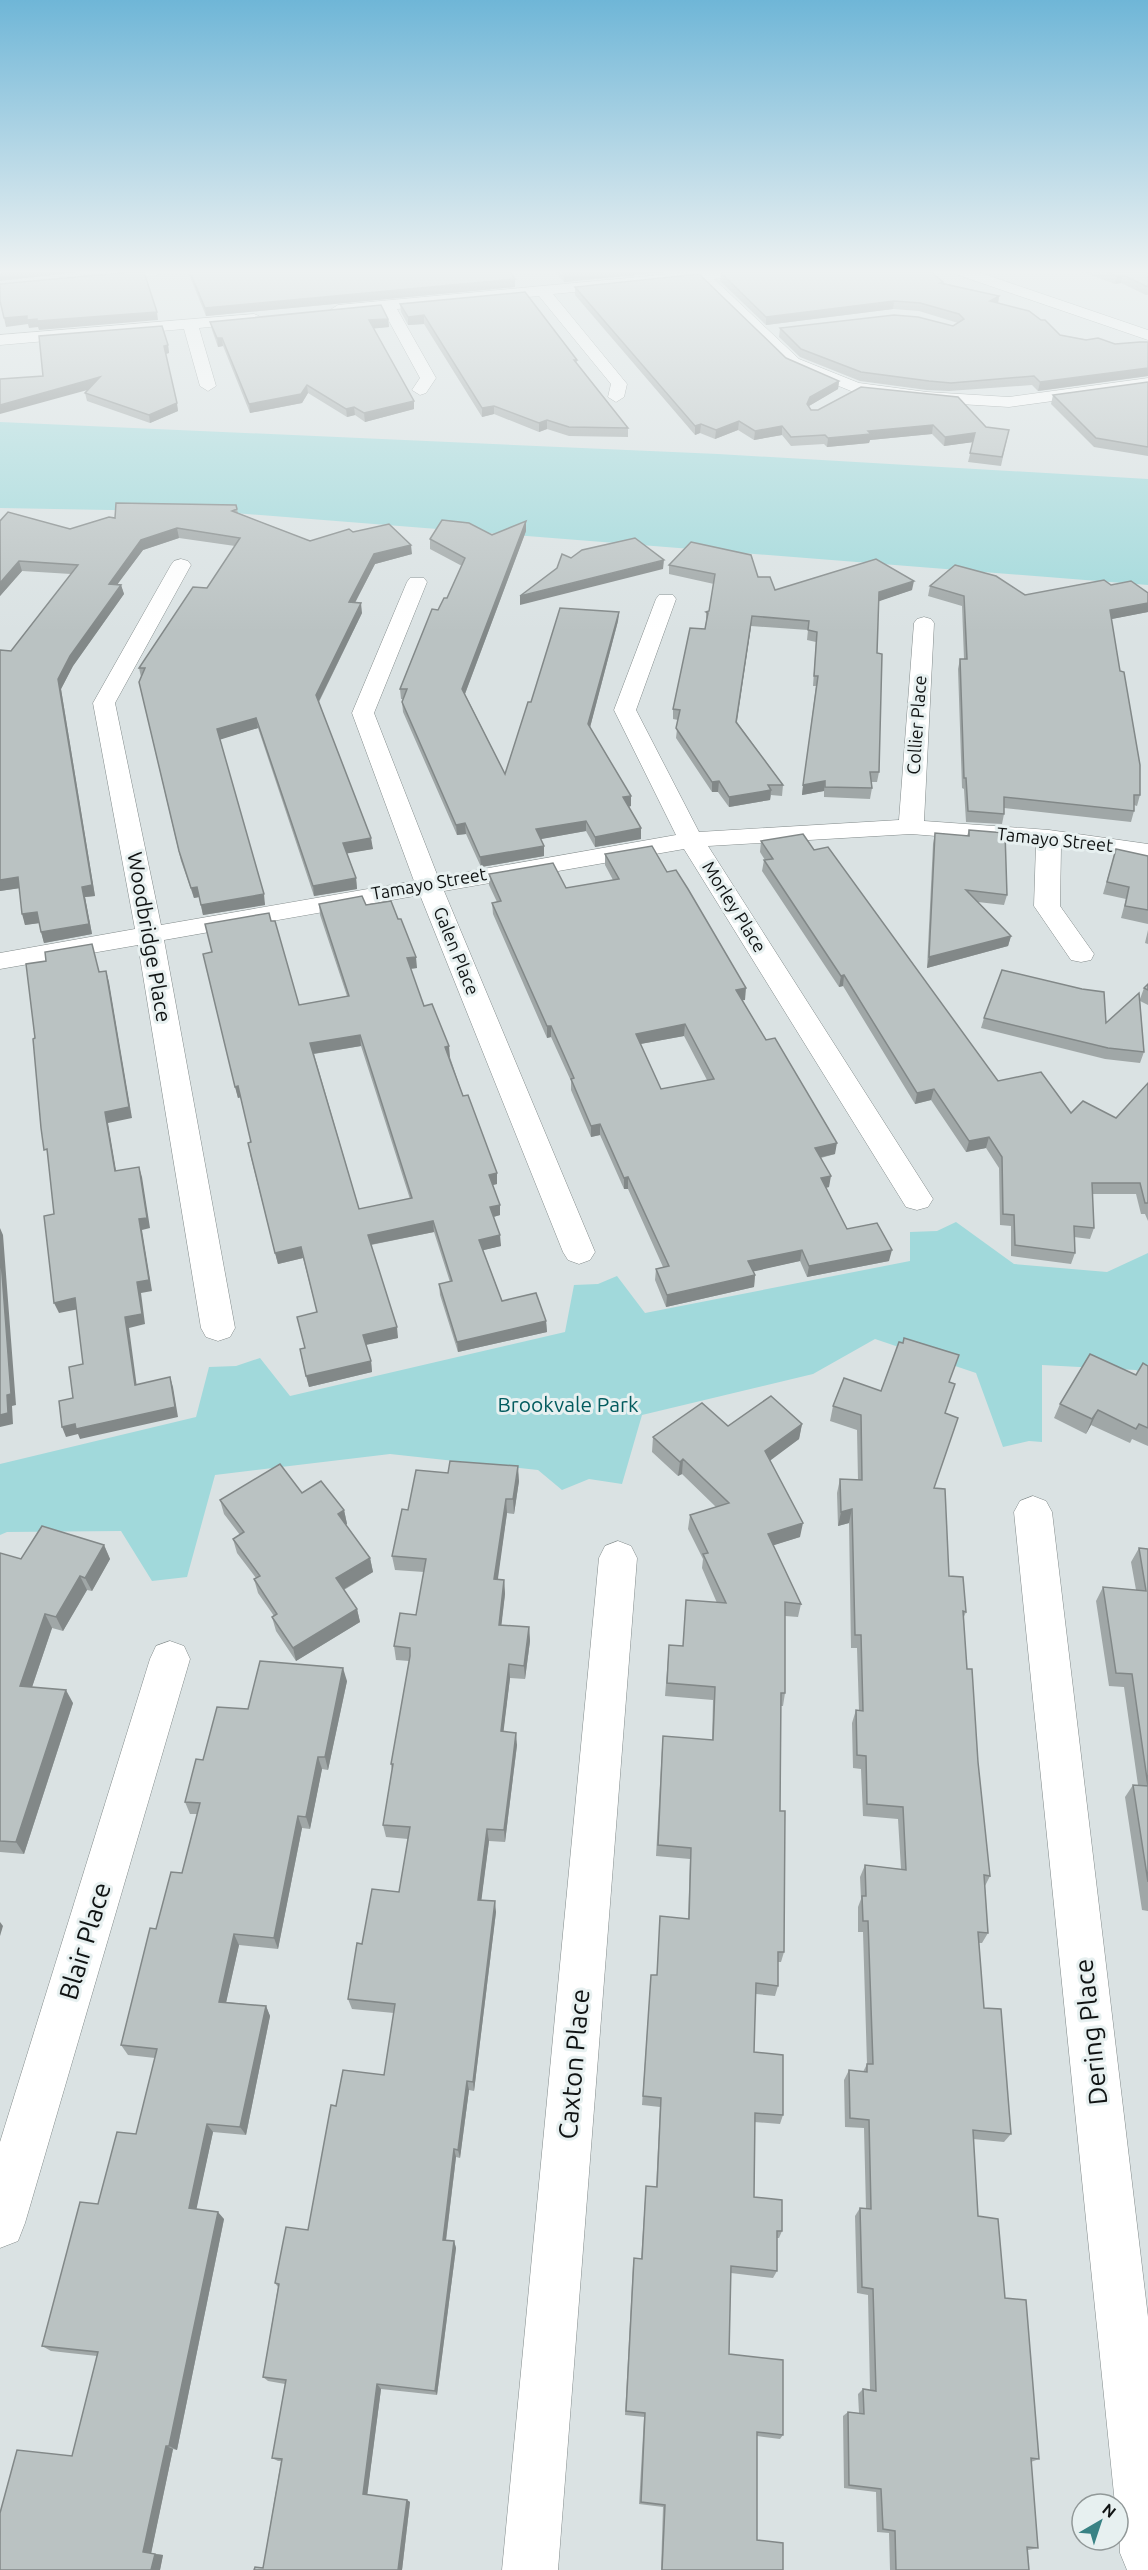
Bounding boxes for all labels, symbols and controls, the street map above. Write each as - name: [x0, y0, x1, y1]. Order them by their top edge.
- street label: Collier Place: [903, 675, 929, 775]
- street label: Tamayo Street: [996, 823, 1114, 855]
- street label: Woodbridge Place: [123, 850, 177, 1024]
- street label: Morley Place: [699, 857, 771, 956]
- street label: Tamayo Street: [370, 863, 488, 903]
- street label: Galen Place: [430, 904, 484, 998]
- park label: Brookvale Park: [497, 1392, 639, 1416]
- street label: Blair Place: [53, 1879, 116, 2003]
- street label: Dering Place: [1068, 1958, 1113, 2107]
- street label: Caxton Place: [552, 1988, 595, 2140]
- north arrow: [1070, 2492, 1130, 2552]
- text: N: [1099, 2500, 1120, 2521]

